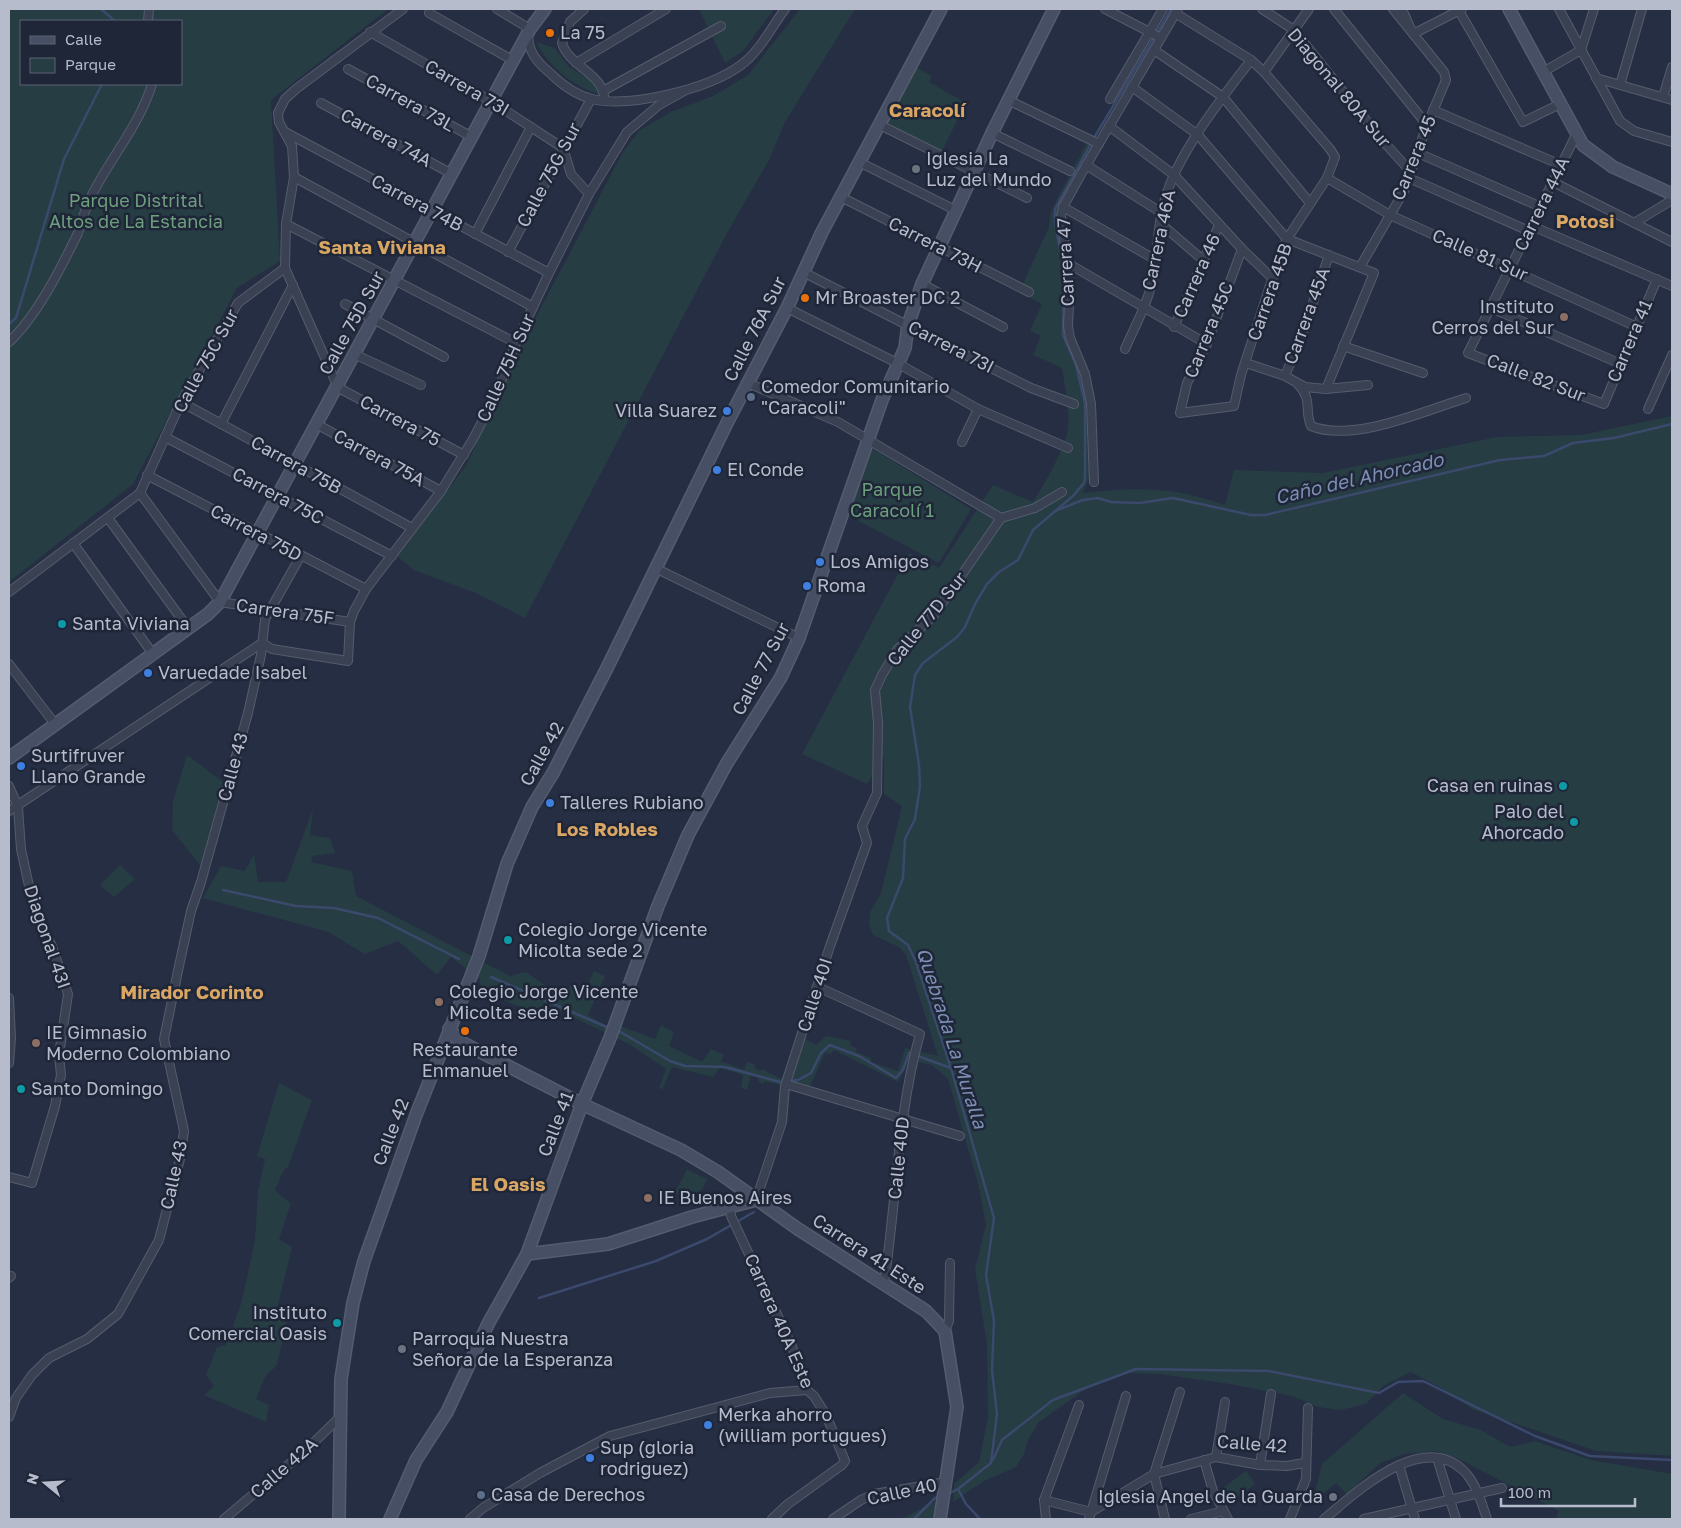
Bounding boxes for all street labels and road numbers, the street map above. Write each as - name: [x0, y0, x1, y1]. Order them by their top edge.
- street label: Diagonal 80A Sur: [1283, 23, 1396, 152]
- street label: Carrera 73I: [421, 54, 514, 120]
- street label: Carrera 73L: [362, 69, 459, 136]
- street label: Carrera 74A: [337, 103, 436, 171]
- street label: Carrera 45: [1386, 112, 1440, 203]
- street label: Calle 75G Sur: [511, 118, 585, 231]
- street label: Carrera 44A: [1509, 153, 1573, 254]
- street label: Carrera 74B: [368, 169, 467, 235]
- street label: Carrera 46A: [1137, 188, 1179, 292]
- street label: Carrera 73H: [885, 211, 986, 277]
- street label: Carrera 47: [1052, 217, 1078, 307]
- street label: Calle 81 Sur: [1429, 223, 1532, 285]
- street label: Carrera 46: [1168, 230, 1224, 321]
- street label: Carrera 45B: [1242, 240, 1296, 343]
- street label: Carrera 45A: [1278, 264, 1334, 367]
- street label: Calle 75D Sur: [314, 267, 389, 378]
- street label: Calle 76A Sur: [718, 272, 790, 385]
- street label: Carrera 45C: [1179, 278, 1237, 381]
- street label: Carrera 41: [1602, 296, 1656, 385]
- street label: Calle 75C Sur: [168, 305, 243, 416]
- street label: Calle 75H Sur: [471, 310, 539, 425]
- street label: Carrera 73I: [905, 315, 998, 377]
- street label: Calle 82 Sur: [1484, 348, 1589, 406]
- street label: Carrera 75: [356, 390, 445, 451]
- street label: Carrera 75A: [330, 424, 429, 490]
- street label: Carrera 75B: [247, 430, 346, 498]
- street label: Carrera 75C: [229, 462, 328, 528]
- street label: Carrera 75D: [207, 499, 306, 565]
- street label: Calle 77D Sur: [882, 567, 971, 670]
- street label: Carrera 75F: [235, 593, 336, 629]
- street label: Calle 77 Sur: [727, 618, 794, 719]
- street label: Calle 42: [515, 718, 568, 790]
- street label: Calle 43: [212, 730, 252, 803]
- street label: Diagonal 43I: [20, 882, 76, 991]
- street label: Calle 40I: [792, 955, 836, 1034]
- street label: Calle 41: [533, 1088, 578, 1160]
- street label: Calle 42: [367, 1095, 413, 1168]
- street label: Calle 40D: [883, 1115, 913, 1201]
- street label: Calle 43: [155, 1138, 191, 1211]
- street label: Carrera 41 Este: [809, 1208, 930, 1298]
- street label: Carrera 40A Este: [740, 1250, 819, 1391]
- street label: Calle 42: [1216, 1430, 1288, 1456]
- street label: Calle 42A: [245, 1432, 322, 1503]
- street label: Calle 40: [865, 1473, 939, 1509]

